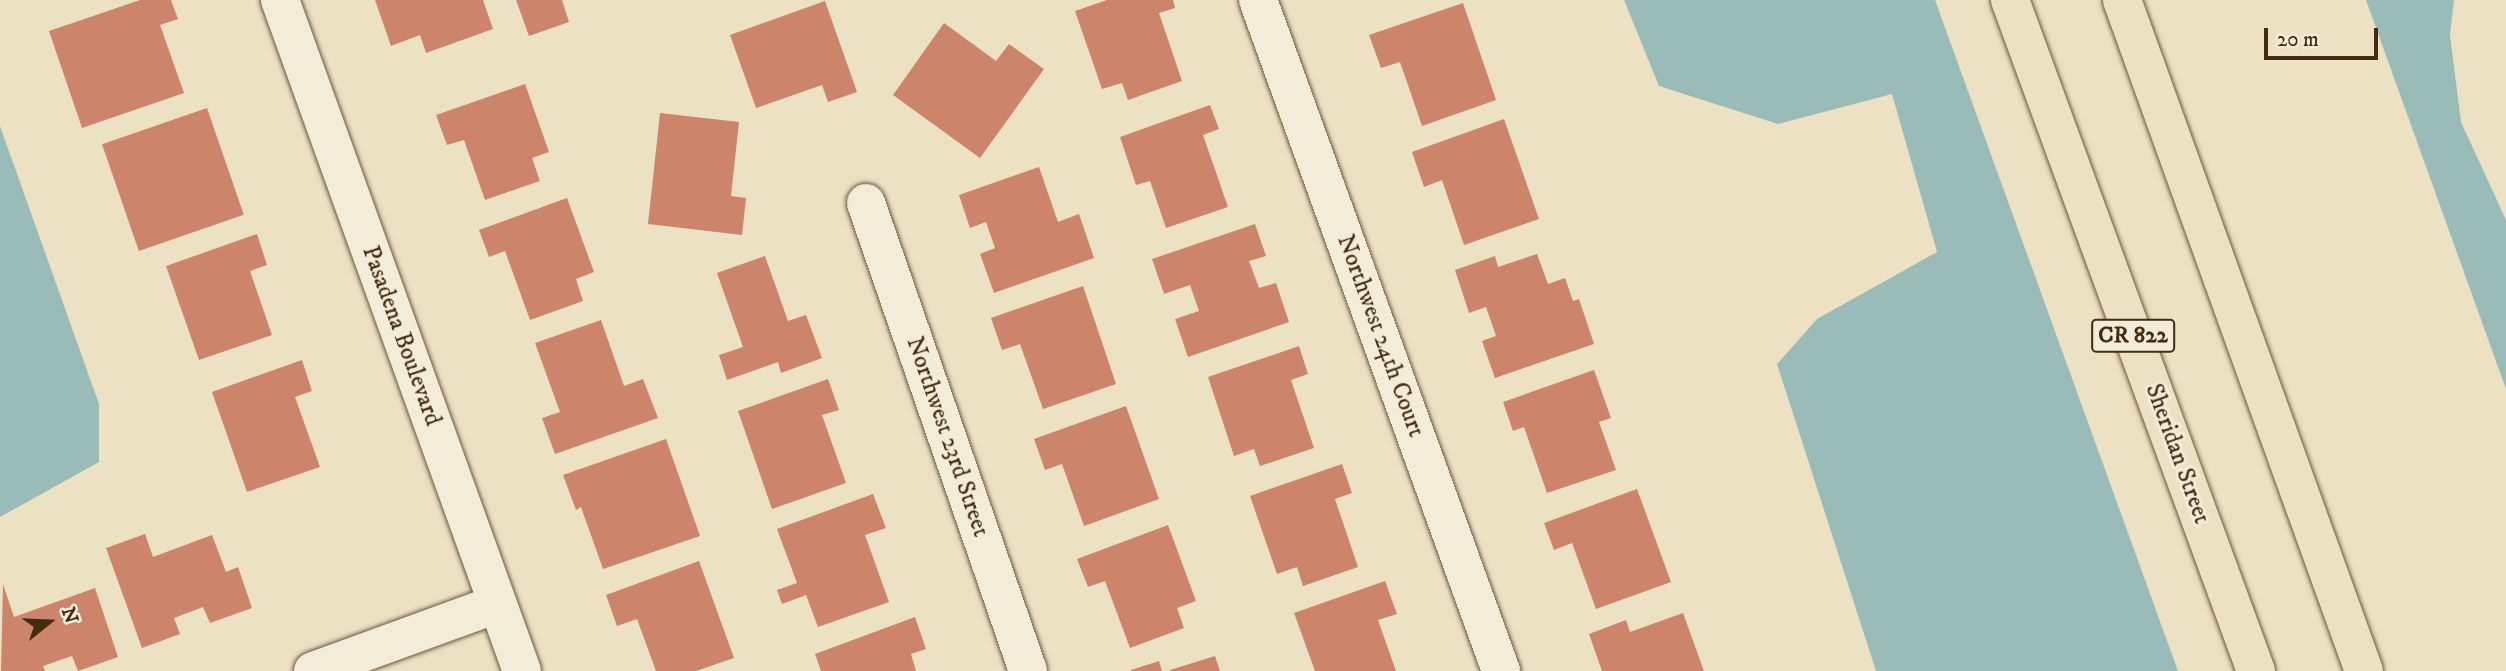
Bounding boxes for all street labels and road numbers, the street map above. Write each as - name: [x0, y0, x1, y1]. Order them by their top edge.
- street label: Northwest 24th Court: [1330, 231, 1430, 441]
- street label: Pasadena Boulevard: [355, 242, 447, 430]
- road number: CR 822: [2091, 316, 2175, 356]
- street label: Northwest 23rd Street: [899, 333, 995, 541]
- street label: Sheridan Street: [2138, 380, 2216, 528]

